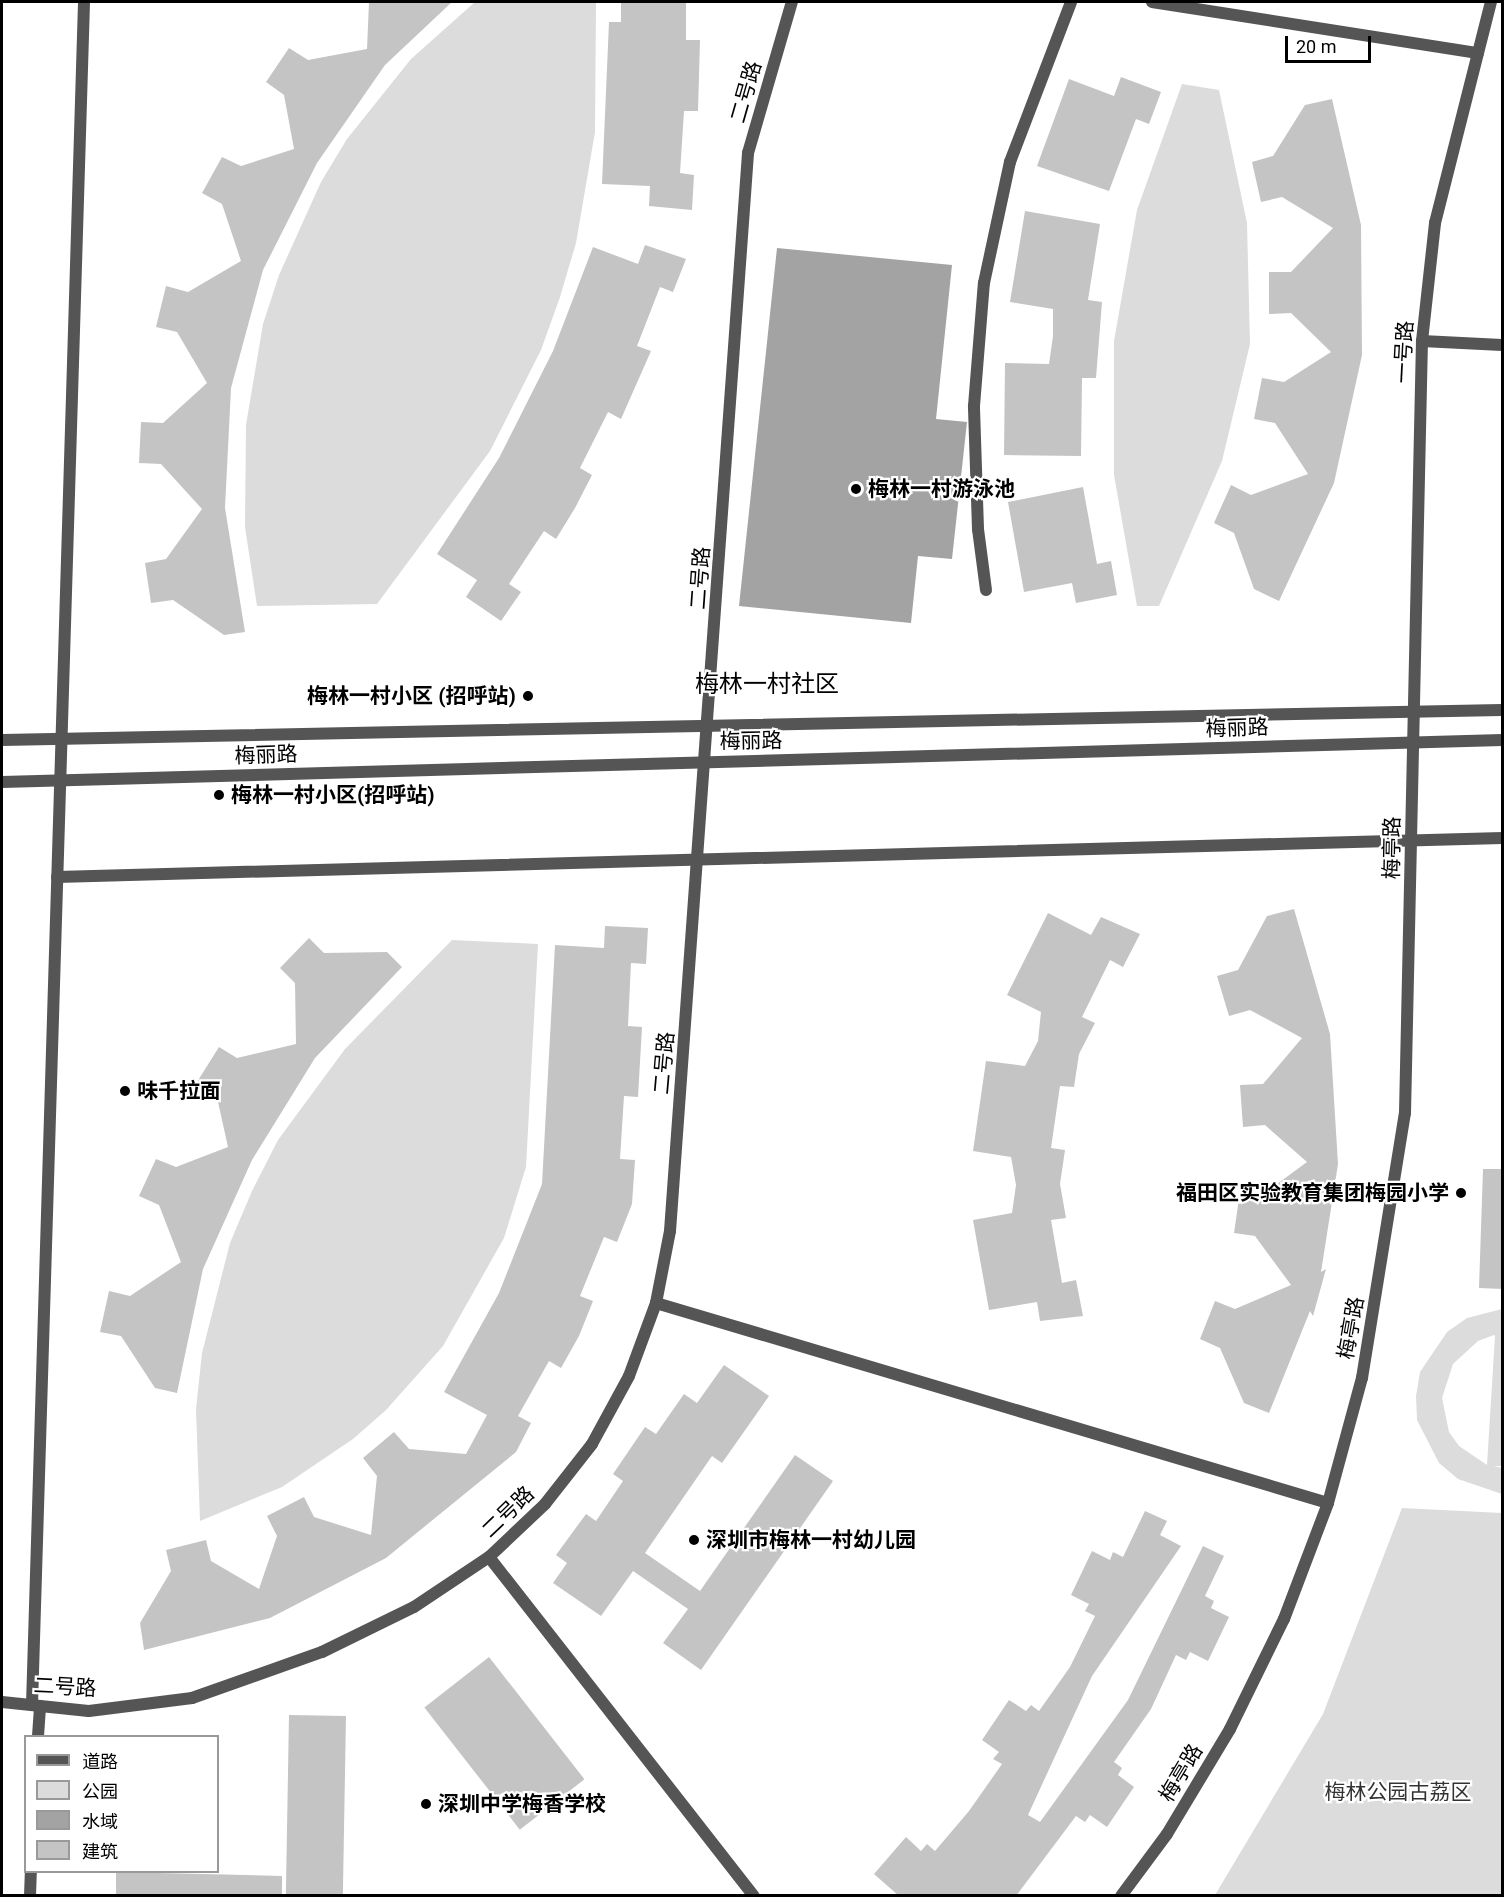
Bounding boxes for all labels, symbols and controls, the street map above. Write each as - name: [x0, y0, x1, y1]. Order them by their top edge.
- scale bar: [1288, 24, 1374, 62]
- text: 20 m: [1296, 36, 1336, 57]
- street label: 二号路: [725, 58, 767, 126]
- street label: 一号路: [1390, 320, 1418, 384]
- place label: 梅林一村游泳池: [868, 476, 1015, 502]
- marker: 梅林一村游泳池: [849, 482, 863, 496]
- street label: 二号路: [685, 546, 715, 610]
- district label: 梅林一村社区: [695, 671, 839, 699]
- place label: 梅林一村小区 (招呼站): [307, 683, 516, 709]
- marker: 梅林一村小区 (招呼站): [521, 689, 535, 703]
- street label: 梅丽路: [1205, 714, 1269, 742]
- street label: 梅丽路: [719, 728, 783, 754]
- street label: 梅丽路: [234, 741, 298, 769]
- place label: 梅林一村小区(招呼站): [231, 782, 435, 808]
- marker: 梅林一村小区(招呼站): [212, 788, 226, 802]
- street label: 梅亭路: [1379, 816, 1405, 880]
- street label: 二号路: [649, 1031, 679, 1095]
- place label: 味千拉面: [137, 1078, 221, 1104]
- marker: 味千拉面: [118, 1084, 132, 1098]
- place label: 福田区实验教育集团梅园小学: [1176, 1180, 1449, 1206]
- marker: 福田区实验教育集团梅园小学: [1454, 1186, 1468, 1200]
- street label: 梅亭路: [1333, 1295, 1369, 1361]
- street label: 二号路: [477, 1481, 539, 1543]
- place label: 深圳市梅林一村幼儿园: [706, 1527, 916, 1553]
- marker: 深圳市梅林一村幼儿园: [687, 1533, 701, 1547]
- street label: 二号路: [33, 1673, 97, 1701]
- legend: [24, 1735, 219, 1873]
- street label: 梅亭路: [1154, 1740, 1208, 1806]
- text: 道路: [82, 1751, 118, 1772]
- park label: 梅林公园古荔区: [1325, 1779, 1471, 1805]
- text: 公园: [82, 1781, 118, 1802]
- place label: 深圳中学梅香学校: [438, 1791, 606, 1817]
- marker: 深圳中学梅香学校: [419, 1797, 433, 1811]
- text: 水域: [82, 1811, 118, 1832]
- text: 建筑: [82, 1841, 118, 1862]

